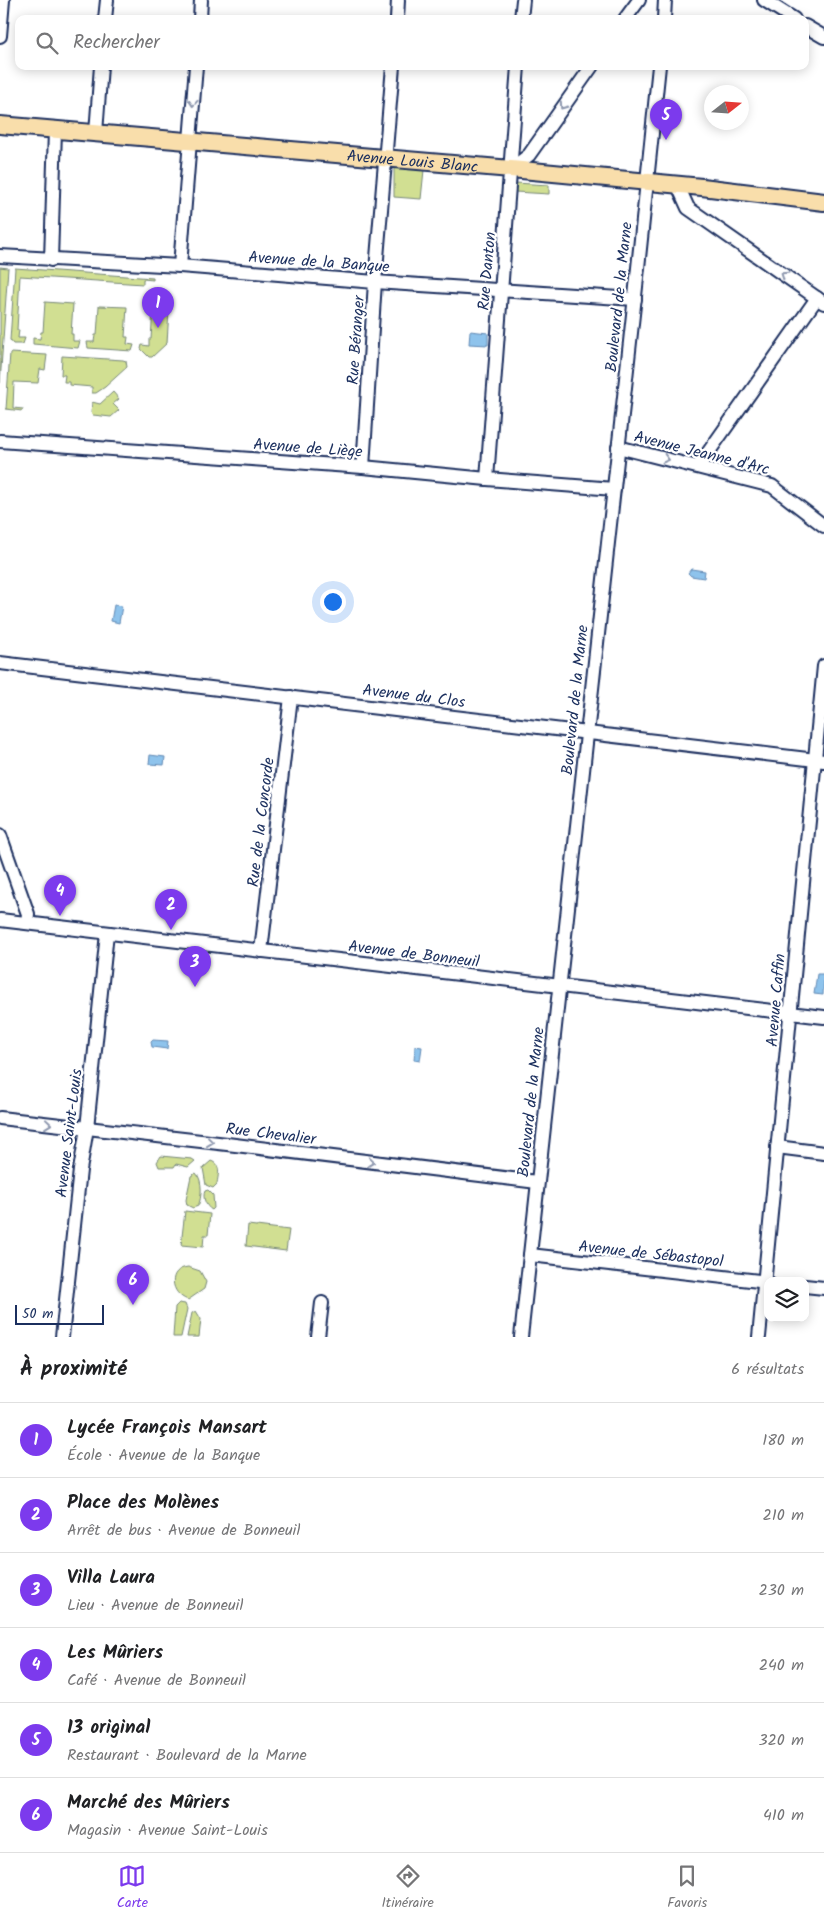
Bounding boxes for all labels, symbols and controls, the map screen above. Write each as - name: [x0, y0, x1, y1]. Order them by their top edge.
- search box: [15, 15, 809, 70]
- text: Rechercher: [73, 28, 160, 58]
- icon: search: [33, 29, 61, 57]
- north arrow: [704, 85, 749, 130]
- pin: 5: [650, 99, 682, 140]
- one-way arrow: [188, 100, 199, 108]
- one-way arrow: [560, 100, 569, 110]
- street label: Avenue Louis Blanc: [346, 144, 479, 180]
- street label: Boulevard de la Marne: [599, 221, 640, 373]
- street label: Rue Danton: [472, 231, 503, 312]
- street label: Avenue de la Banque: [247, 245, 390, 280]
- one-way arrow: [780, 272, 790, 281]
- pin: 1: [142, 287, 174, 328]
- street label: Rue Béranger: [341, 293, 372, 386]
- street label: Avenue Jeanne d'Arc: [631, 425, 772, 482]
- street label: Avenue de Liège: [252, 432, 363, 465]
- one-way arrow: [661, 453, 670, 464]
- your location: [320, 589, 346, 615]
- street label: Boulevard de la Marne: [555, 624, 596, 776]
- street label: Avenue du Clos: [361, 678, 467, 715]
- street label: Rue de la Concorde: [241, 756, 282, 888]
- pin: 4: [44, 875, 76, 916]
- pin: 2: [155, 889, 187, 930]
- street label: Avenue de Bonneuil: [347, 934, 481, 975]
- pin: 3: [179, 946, 211, 987]
- street label: Avenue Caffin: [760, 952, 793, 1048]
- street label: Boulevard de la Marne: [511, 1026, 552, 1178]
- street label: Avenue Saint-Louis: [49, 1067, 90, 1199]
- street label: Rue Chevalier: [224, 1117, 319, 1153]
- one-way arrow: [45, 1118, 53, 1129]
- one-way arrow: [206, 1136, 214, 1147]
- one-way arrow: [368, 1156, 376, 1167]
- street label: Avenue de Sébastopol: [577, 1234, 725, 1275]
- pin: 6: [117, 1264, 149, 1305]
- map controls: [764, 1277, 809, 1322]
- button: layers: [764, 1277, 809, 1322]
- scale bar: [15, 1302, 104, 1325]
- text: 50 m: [22, 1303, 53, 1325]
- text: À proximité: [20, 1353, 127, 1386]
- text: 6 résultats: [731, 1357, 804, 1382]
- text: Lycée François Mansart: [67, 1413, 267, 1443]
- text: 1: [34, 1428, 38, 1453]
- text: 180 m: [762, 1428, 804, 1453]
- text: École · Avenue de la Banque: [67, 1443, 260, 1468]
- text: Place des Molènes: [67, 1488, 219, 1518]
- text: 2: [31, 1503, 41, 1528]
- text: 210 m: [763, 1503, 804, 1528]
- text: Arrêt de bus · Avenue de Bonneuil: [67, 1518, 300, 1543]
- text: Villa Laura: [67, 1563, 155, 1593]
- text: 3: [32, 1578, 40, 1603]
- text: 230 m: [758, 1578, 804, 1603]
- text: Lieu · Avenue de Bonneuil: [67, 1593, 243, 1618]
- text: Les Mûriers: [67, 1638, 163, 1668]
- text: 4: [32, 1653, 40, 1678]
- text: 240 m: [759, 1653, 804, 1678]
- text: Café · Avenue de Bonneuil: [67, 1668, 246, 1693]
- text: 13 original: [67, 1713, 150, 1743]
- text: 5: [32, 1728, 40, 1753]
- text: 320 m: [758, 1728, 804, 1753]
- text: Restaurant · Boulevard de la Marne: [67, 1743, 307, 1768]
- text: Marché des Mûriers: [67, 1788, 230, 1818]
- text: 6: [32, 1803, 40, 1828]
- text: 410 m: [763, 1803, 804, 1828]
- text: Magasin · Avenue Saint-Louis: [67, 1818, 268, 1843]
- tab: Carte: [117, 1862, 148, 1914]
- tab: Itinéraire: [382, 1862, 434, 1914]
- tab: Favoris: [667, 1862, 707, 1914]

